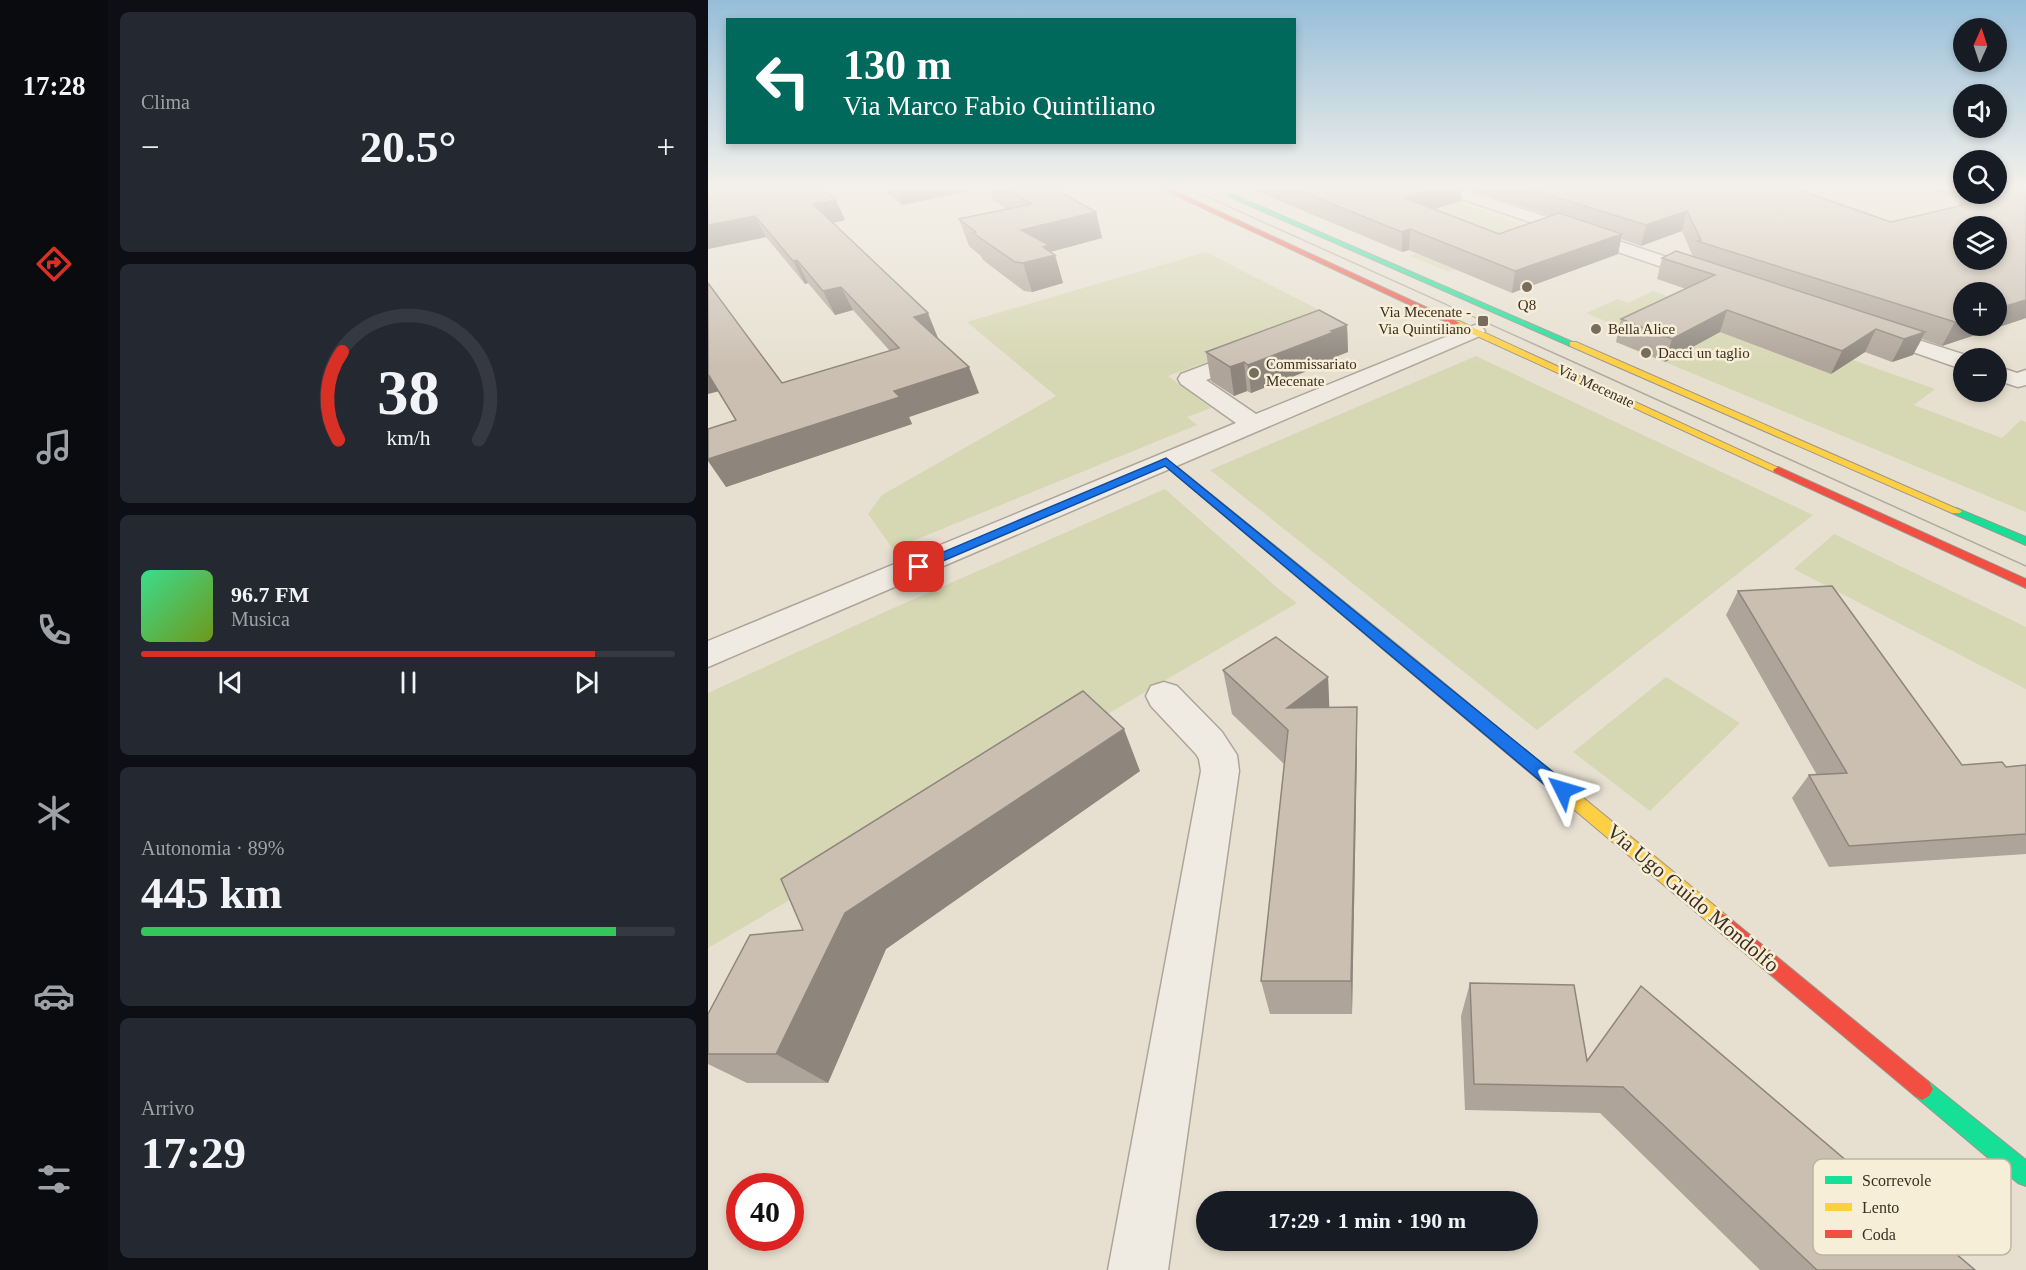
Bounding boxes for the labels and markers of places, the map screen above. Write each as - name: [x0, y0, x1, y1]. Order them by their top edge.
- marker: Q8: [1520, 280, 1534, 294]
- place label: Q8: [1518, 297, 1536, 313]
- place label: Via Mecenate - Via Quintiliano: [1378, 304, 1471, 337]
- marker: Via Mecenate - Via Quintiliano: [1476, 314, 1490, 328]
- place label: Bella Alice: [1608, 321, 1675, 337]
- marker: Bella Alice: [1589, 322, 1603, 336]
- place label: Dacci un taglio: [1658, 345, 1750, 361]
- marker: Dacci un taglio: [1639, 346, 1653, 360]
- place label: Commissariato Mecenate: [1266, 356, 1357, 389]
- marker: Commissariato Mecenate: [1247, 366, 1261, 380]
- pin: [893, 541, 944, 592]

